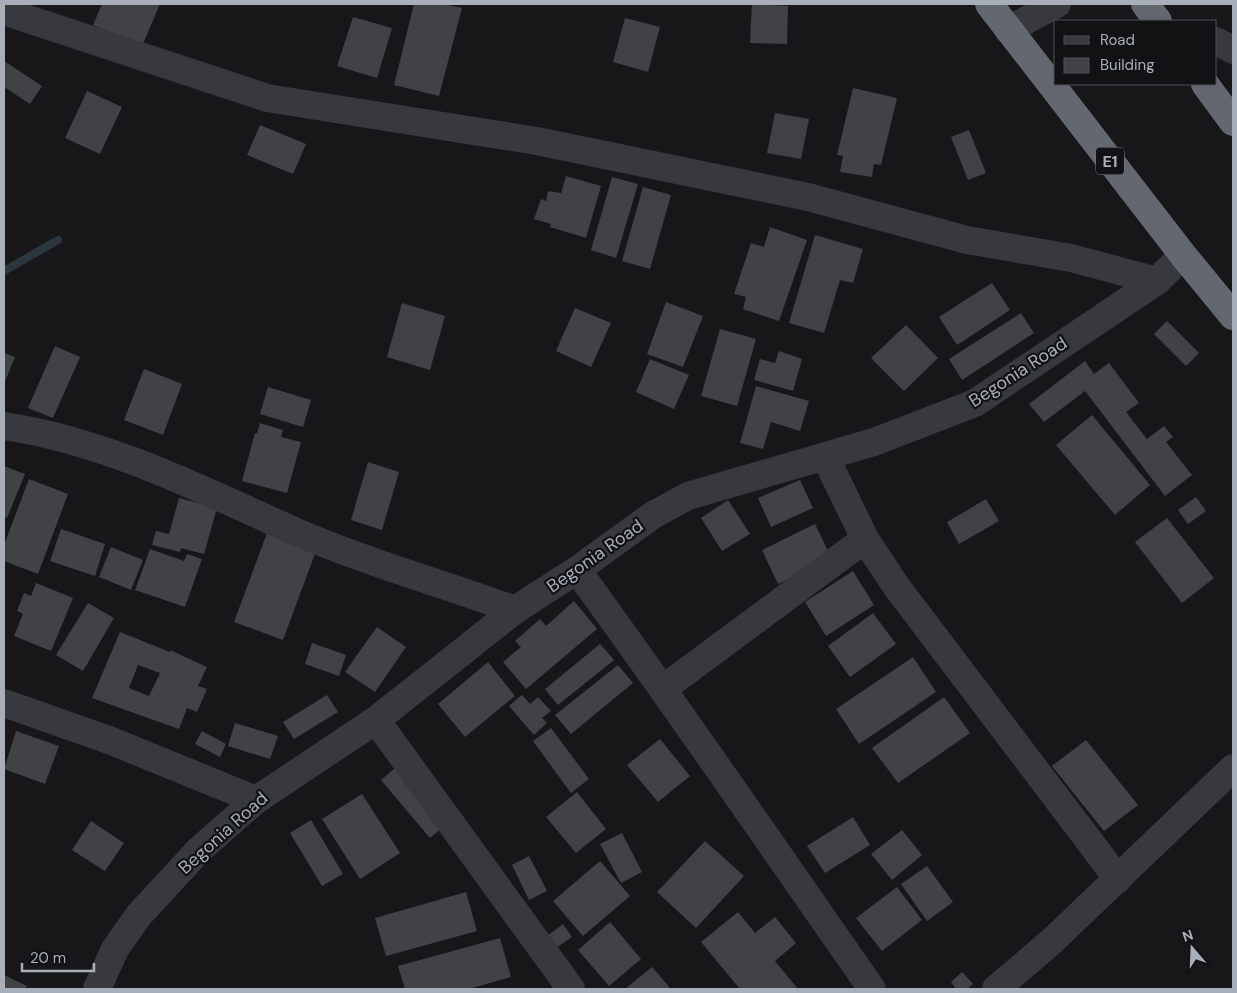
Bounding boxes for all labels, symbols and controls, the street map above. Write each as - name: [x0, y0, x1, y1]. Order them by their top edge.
- legend: [1054, 20, 1217, 85]
- text: Road: [1100, 30, 1135, 50]
- text: Building: [1100, 55, 1155, 75]
- road number: E1: [1096, 148, 1124, 175]
- street label: Begonia Road: [964, 331, 1072, 413]
- street label: Begonia Road: [542, 514, 648, 598]
- street label: Begonia Road: [173, 786, 273, 880]
- north arrow: [1167, 923, 1217, 973]
- text: N: [1180, 926, 1196, 946]
- scale bar: [22, 940, 95, 972]
- text: 20 m: [30, 948, 66, 968]

